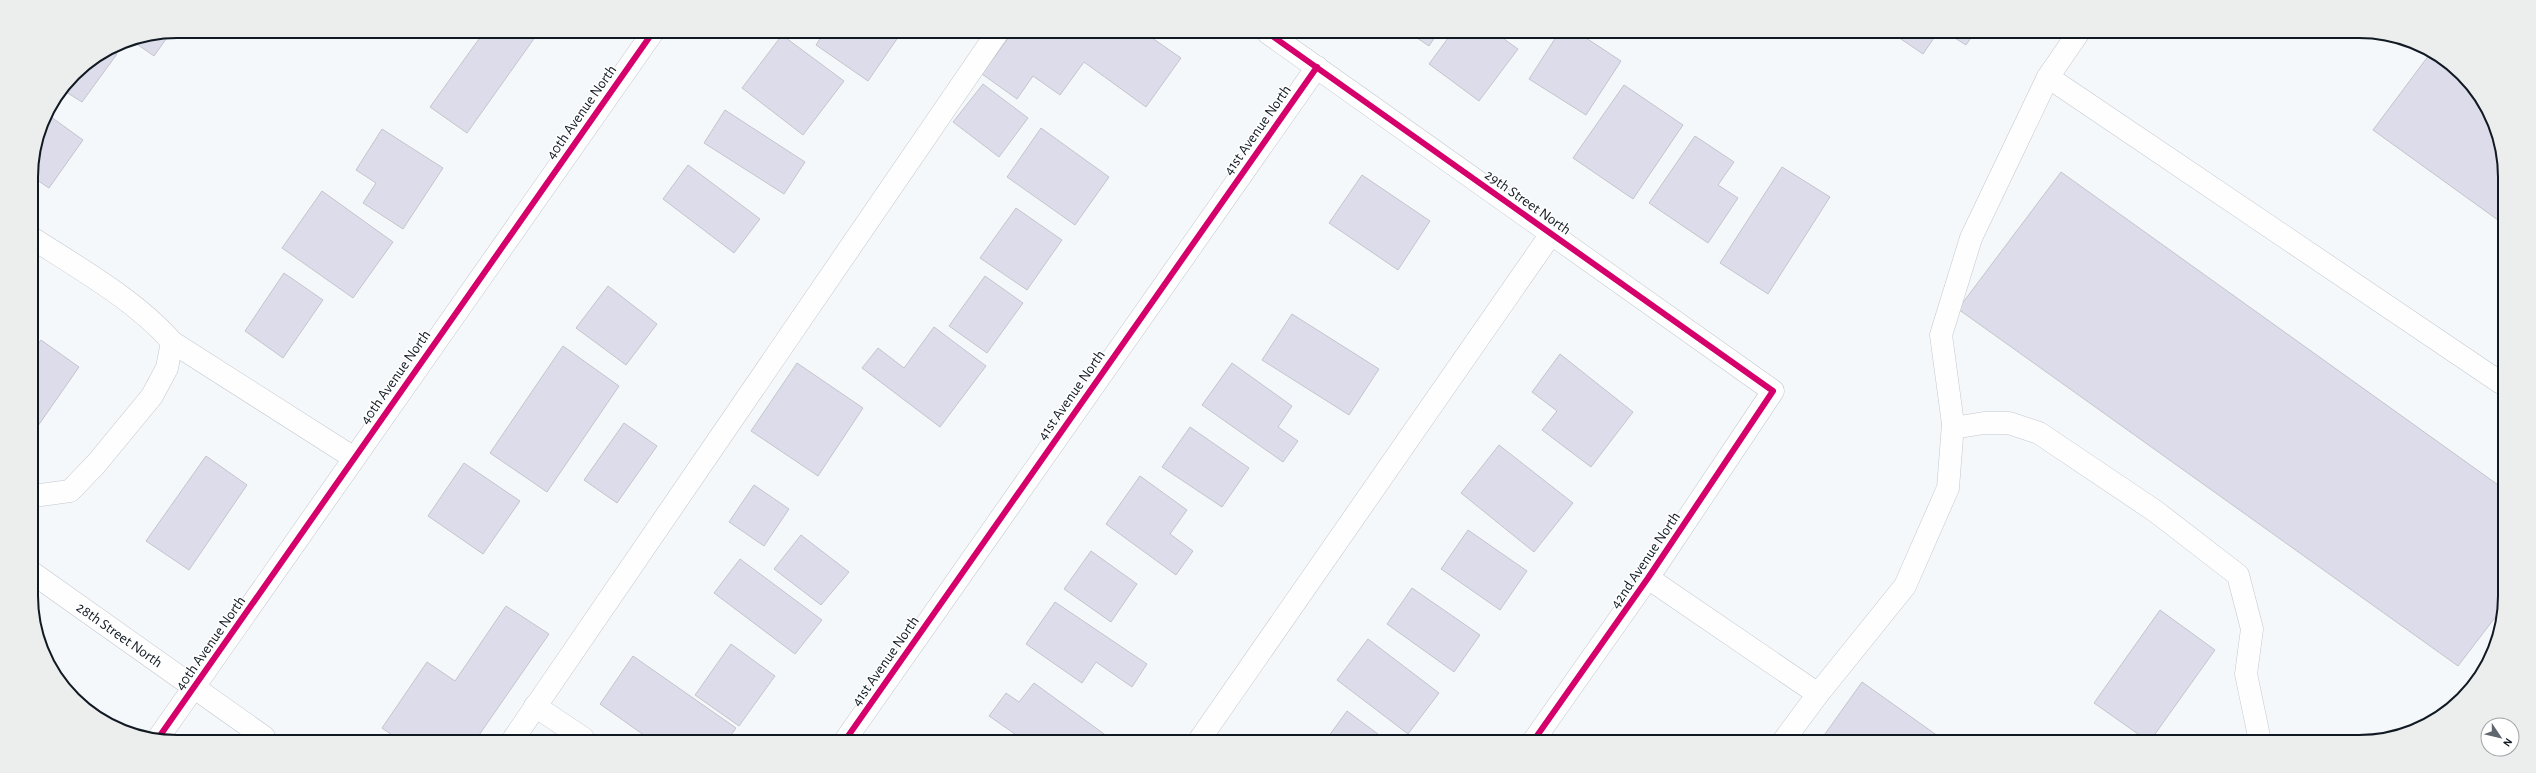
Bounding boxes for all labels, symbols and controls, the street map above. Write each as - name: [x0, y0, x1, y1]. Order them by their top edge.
- street label: 40th Avenue North: [543, 63, 619, 162]
- street label: 41st Avenue North: [1221, 83, 1294, 178]
- street label: 29th Street North: [1482, 167, 1574, 238]
- street label: 40th Avenue North: [357, 328, 433, 427]
- street label: 41st Avenue North: [1035, 348, 1108, 443]
- street label: 42nd Avenue North: [1608, 509, 1683, 611]
- street label: 40th Avenue North: [172, 594, 248, 693]
- street label: 28th Street North: [74, 600, 165, 671]
- street label: 41st Avenue North: [849, 614, 922, 709]
- north arrow: [2480, 717, 2520, 757]
- text: N: [2501, 736, 2514, 749]

